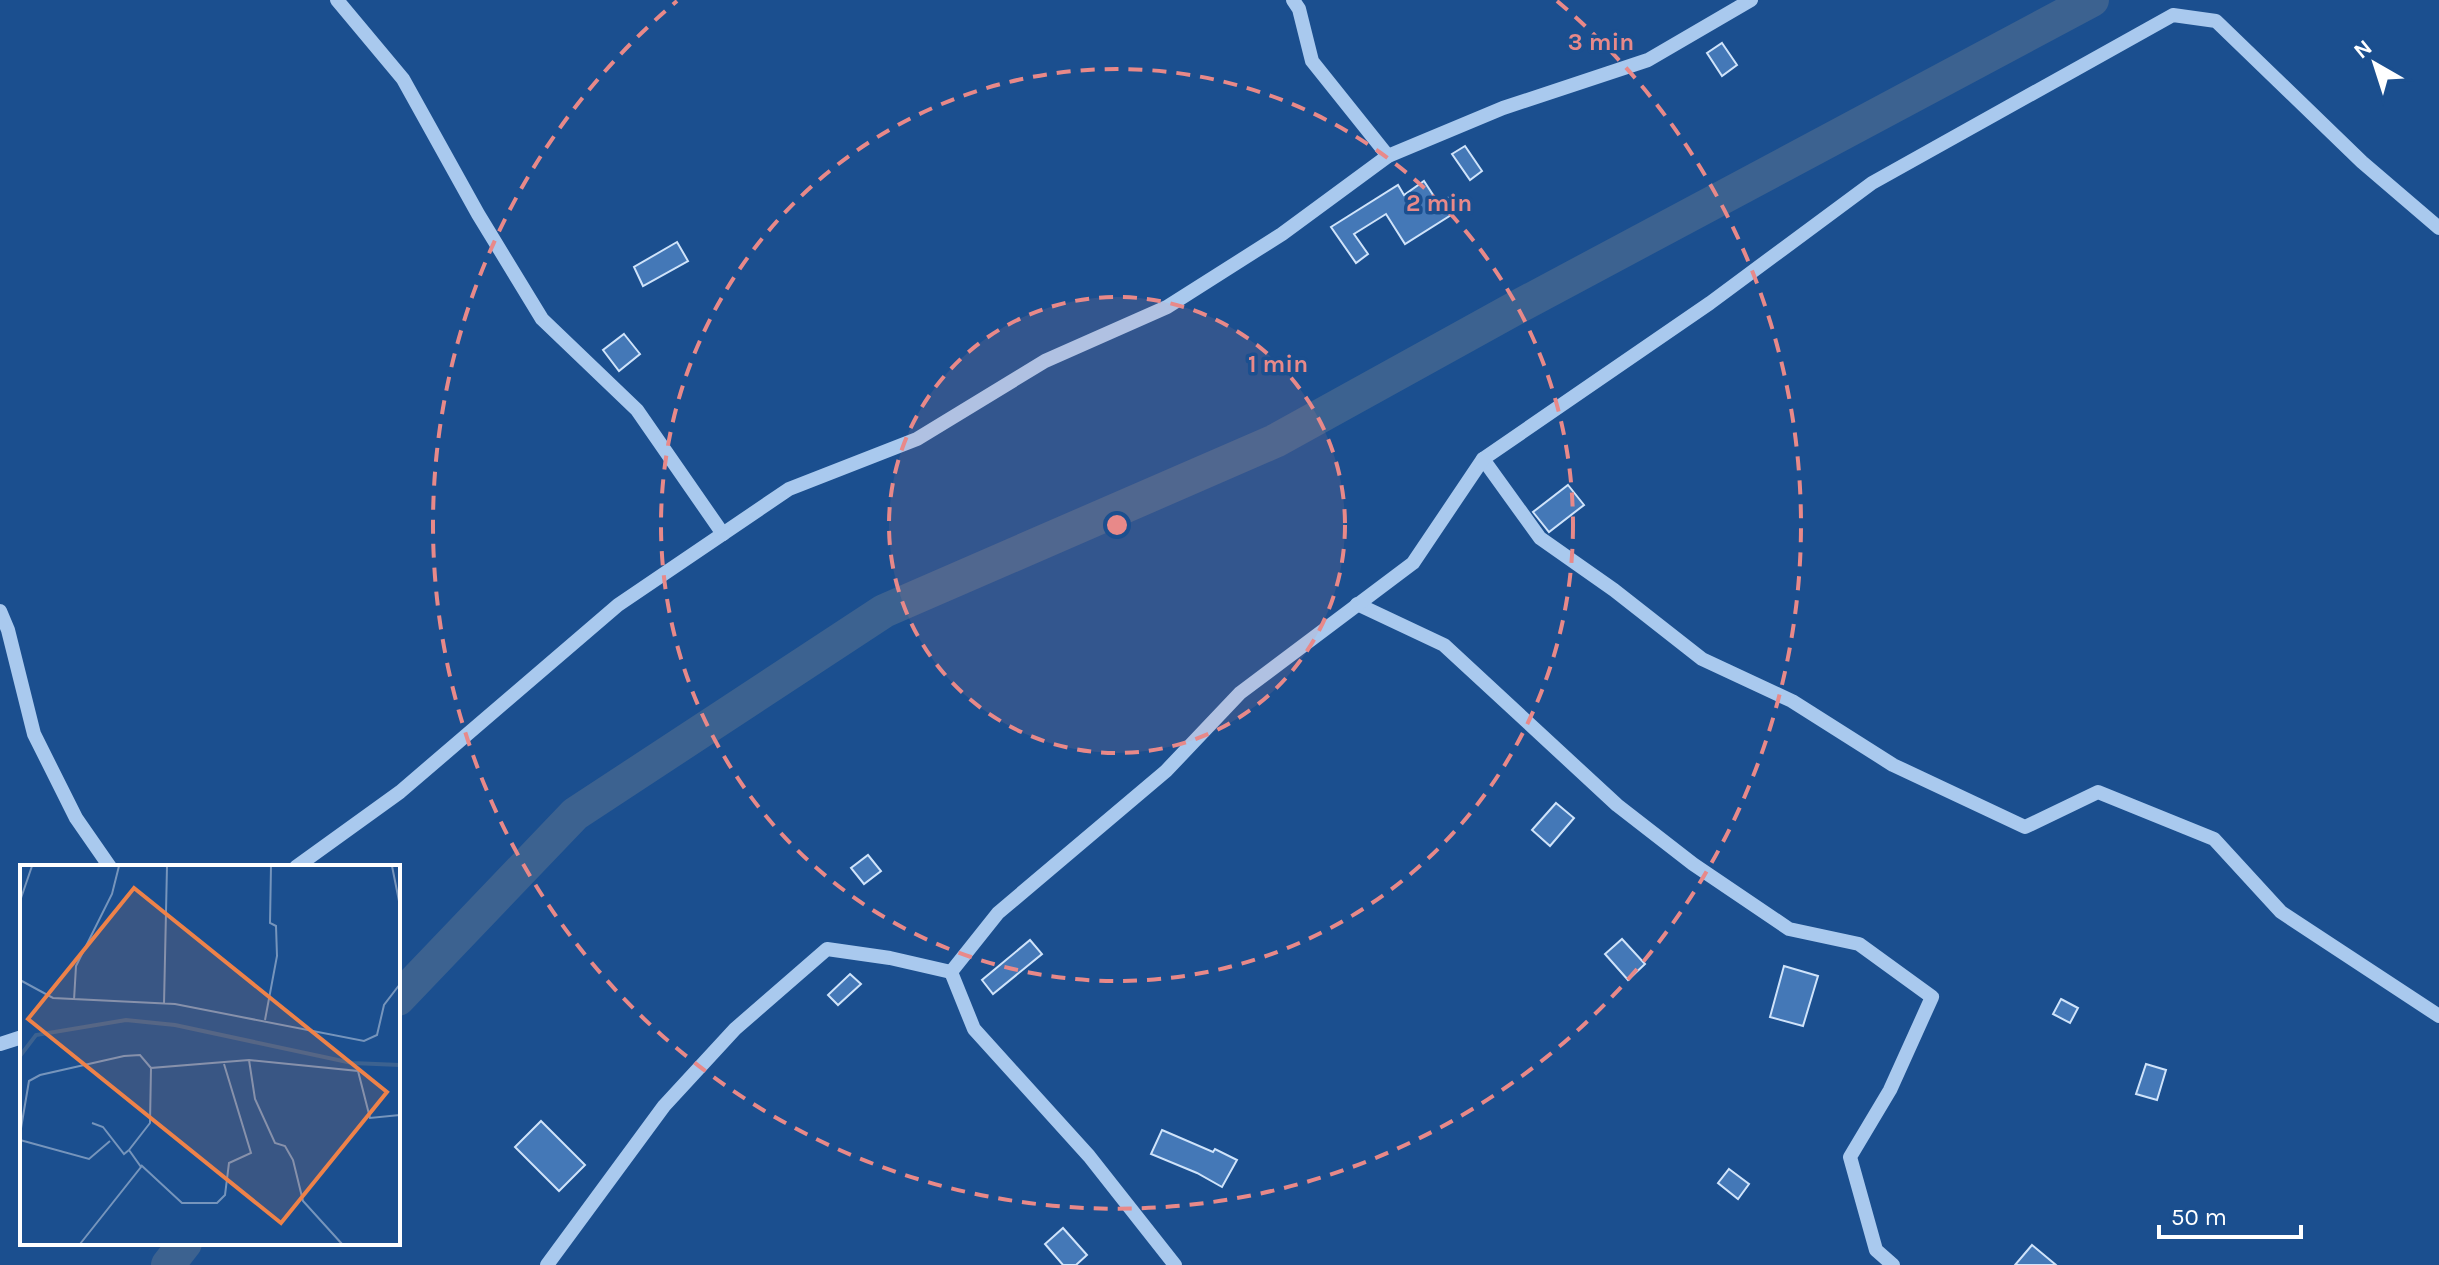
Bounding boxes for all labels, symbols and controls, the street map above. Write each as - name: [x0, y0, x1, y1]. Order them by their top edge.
- north arrow: [2335, 24, 2415, 104]
- text: 3 min: [1568, 28, 1634, 56]
- text: N: [2349, 34, 2377, 64]
- text: 2 min: [1406, 189, 1472, 217]
- text: 1 min: [1248, 350, 1308, 378]
- centre of rings: [1103, 511, 1131, 539]
- inset map: [20, 865, 400, 1245]
- scale bar: [2159, 1189, 2301, 1239]
- text: 50 m: [2171, 1203, 2227, 1231]

